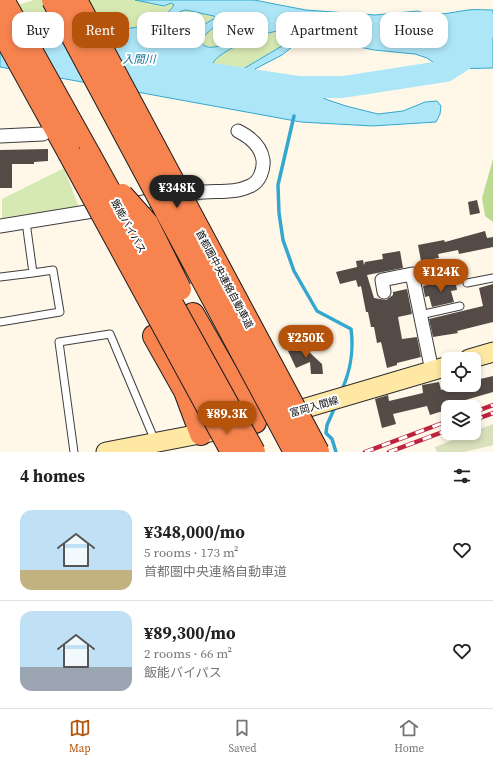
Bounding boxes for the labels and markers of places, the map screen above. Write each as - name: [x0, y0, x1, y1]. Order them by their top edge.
- pin: ¥348K: [149, 175, 205, 209]
- pin: ¥124K: [413, 259, 469, 293]
- pin: ¥250K: [278, 325, 334, 359]
- pin: ¥89.3K: [194, 401, 260, 435]

